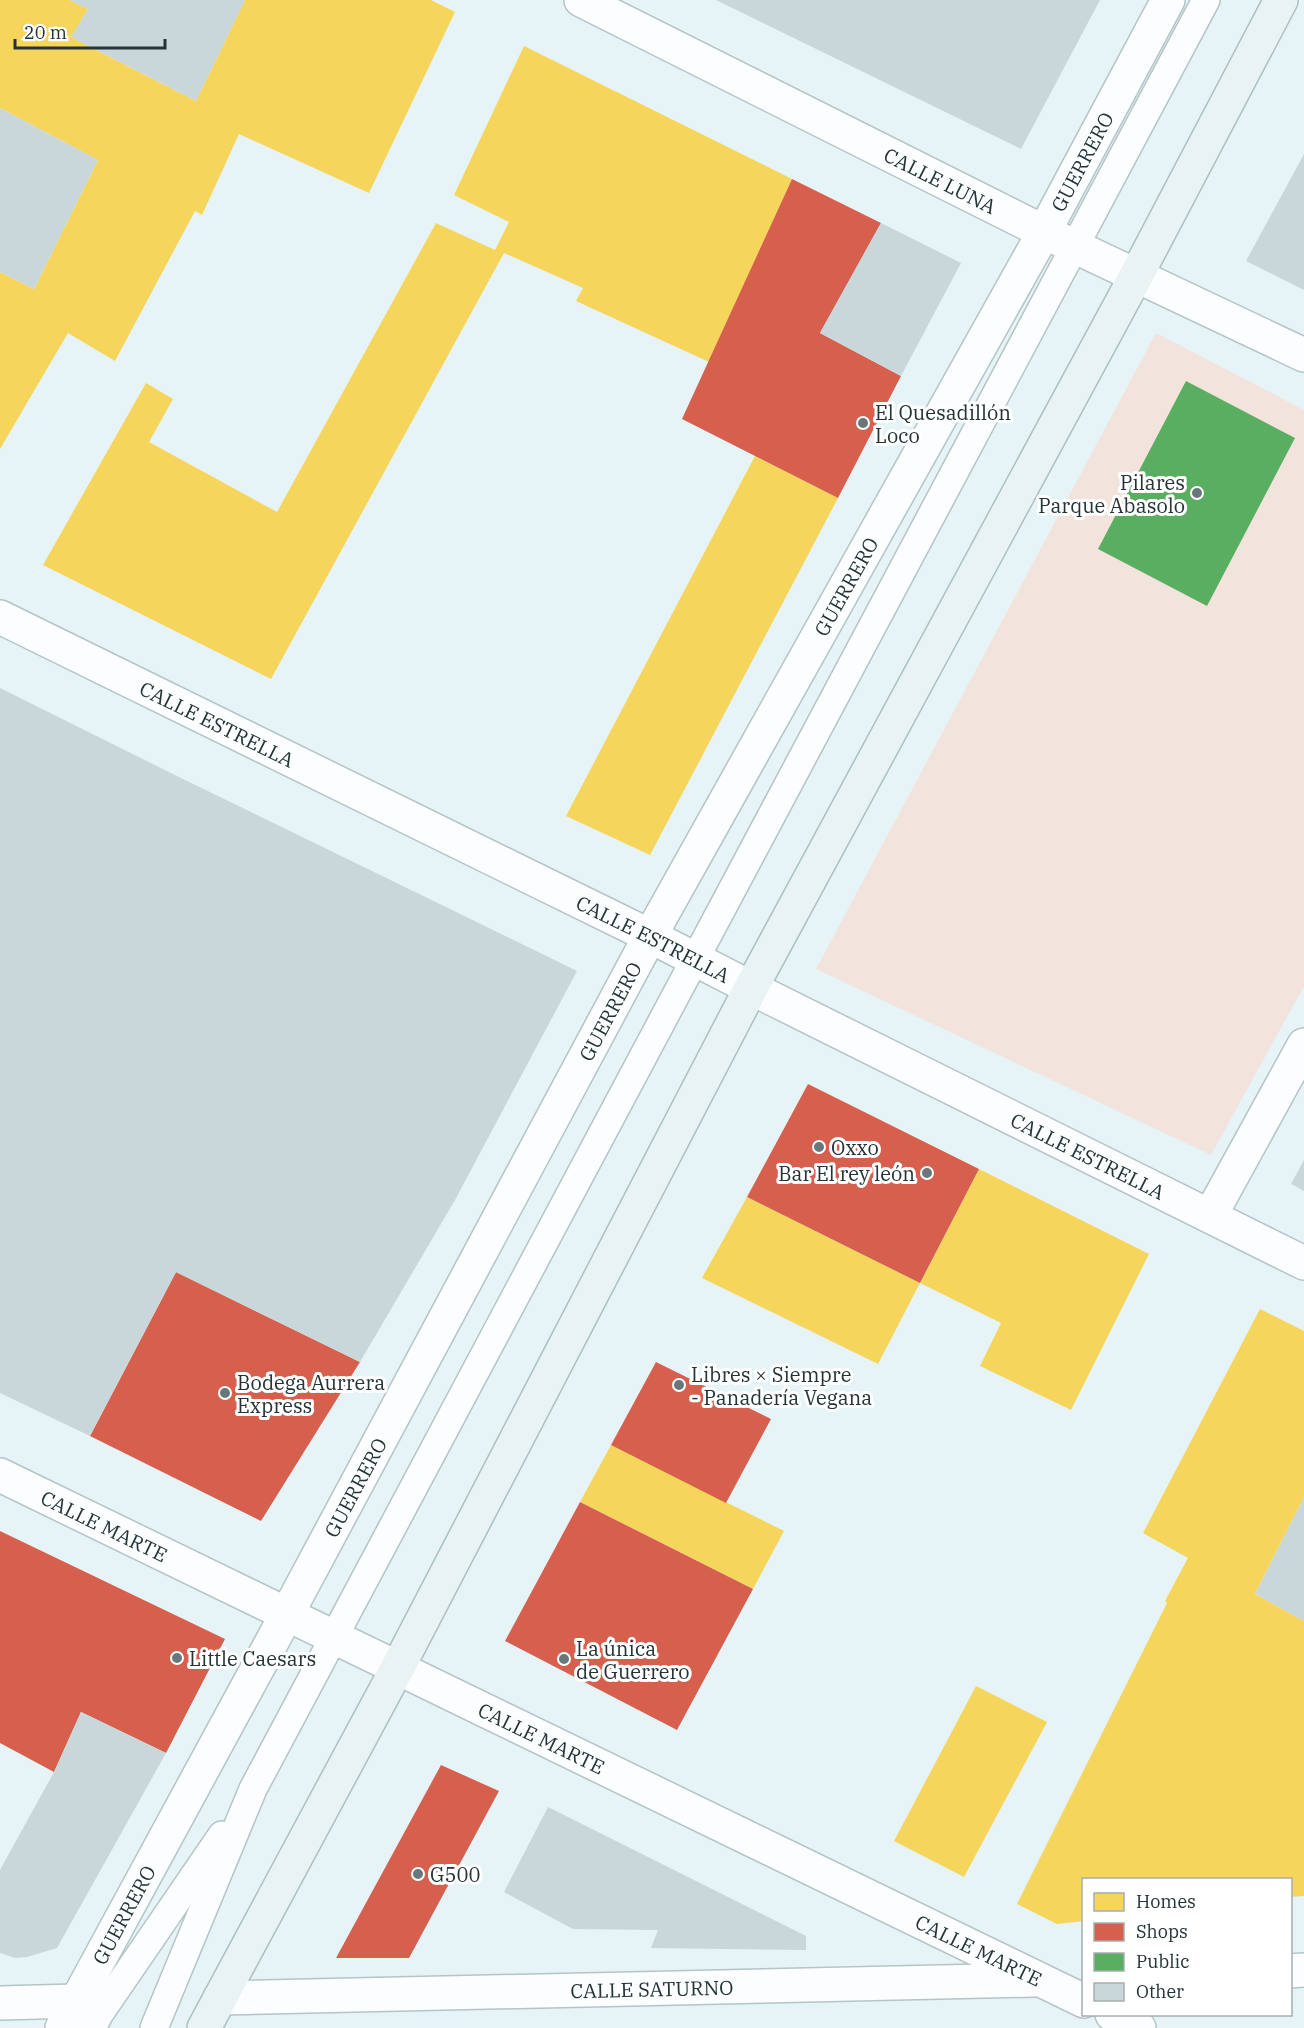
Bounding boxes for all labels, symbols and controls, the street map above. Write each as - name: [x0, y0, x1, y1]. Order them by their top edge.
- scale bar: [15, 12, 165, 50]
- text: 20 m: [24, 21, 67, 44]
- street label: GUERRERO: [1044, 107, 1119, 216]
- street label: CALLE LUNA: [880, 141, 1001, 220]
- place label: El Quesadillón Loco: [875, 399, 1011, 449]
- marker: El Quesadillón Loco: [856, 416, 870, 430]
- place label: Pilares Parque Abasolo: [1038, 469, 1185, 519]
- marker: Pilares Parque Abasolo: [1190, 486, 1204, 500]
- street label: GUERRERO: [807, 532, 884, 641]
- street label: CALLE ESTRELLA: [135, 674, 299, 773]
- street label: CALLE ESTRELLA: [572, 888, 735, 989]
- street label: GUERRERO: [572, 957, 647, 1066]
- street label: CALLE ESTRELLA: [1006, 1106, 1170, 1205]
- place label: Oxxo: [831, 1134, 879, 1161]
- marker: Oxxo: [812, 1140, 826, 1154]
- place label: Bar El rey león: [778, 1160, 915, 1187]
- marker: Bar El rey león: [920, 1166, 934, 1180]
- place label: Libres × Siempre - Panadería Vegana: [691, 1361, 872, 1411]
- place label: Bodega Aurrera Express: [237, 1369, 385, 1419]
- marker: Libres × Siempre - Panadería Vegana: [672, 1378, 686, 1392]
- marker: Bodega Aurrera Express: [218, 1386, 232, 1400]
- street label: GUERRERO: [317, 1433, 393, 1542]
- street label: CALLE MARTE: [37, 1483, 172, 1568]
- place label: La única de Guerrero: [576, 1635, 690, 1685]
- place label: Little Caesars: [189, 1645, 316, 1672]
- marker: Little Caesars: [170, 1651, 184, 1665]
- marker: La única de Guerrero: [557, 1652, 571, 1666]
- street label: CALLE MARTE: [474, 1696, 609, 1780]
- street label: GUERRERO: [86, 1860, 162, 1969]
- place label: G500: [430, 1861, 480, 1888]
- marker: G500: [411, 1867, 425, 1881]
- legend: [1082, 1878, 1292, 2016]
- text: Homes: [1136, 1890, 1196, 1913]
- street label: CALLE MARTE: [911, 1908, 1047, 1992]
- text: Shops: [1136, 1920, 1188, 1943]
- text: Public: [1136, 1950, 1190, 1973]
- street label: CALLE SATURNO: [570, 1973, 734, 2004]
- text: Other: [1136, 1980, 1184, 2003]

